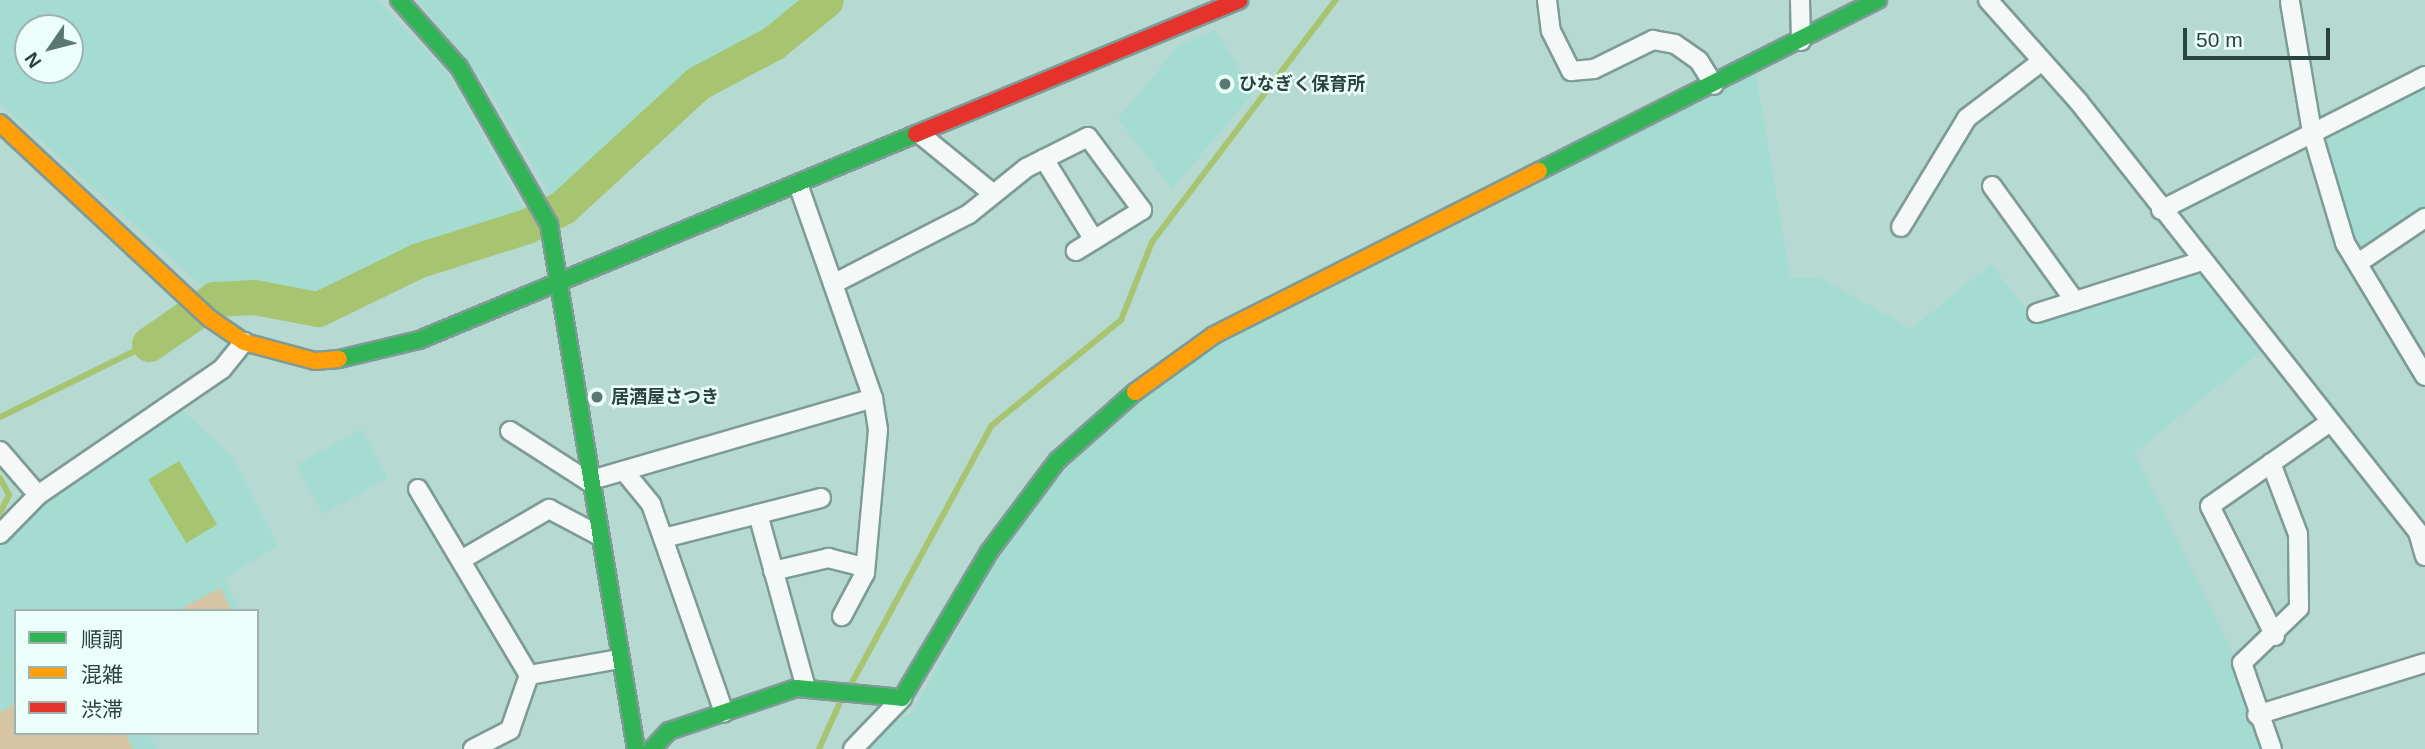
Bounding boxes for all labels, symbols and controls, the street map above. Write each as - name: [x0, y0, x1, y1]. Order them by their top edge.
- north arrow: [14, 14, 84, 84]
- scale bar: [2187, 14, 2334, 58]
- text: 50 m: [2196, 28, 2243, 51]
- text: N: [20, 49, 46, 72]
- place label: ひなぎく保育所: [1239, 73, 1365, 95]
- marker: ひなぎく保育所: [1217, 76, 1233, 92]
- place label: 居酒屋さつき: [611, 386, 719, 408]
- marker: 居酒屋さつき: [589, 389, 605, 405]
- legend: [14, 609, 259, 735]
- text: 順調: [81, 628, 123, 651]
- text: 混雑: [81, 663, 123, 686]
- text: 渋滞: [81, 698, 123, 721]

